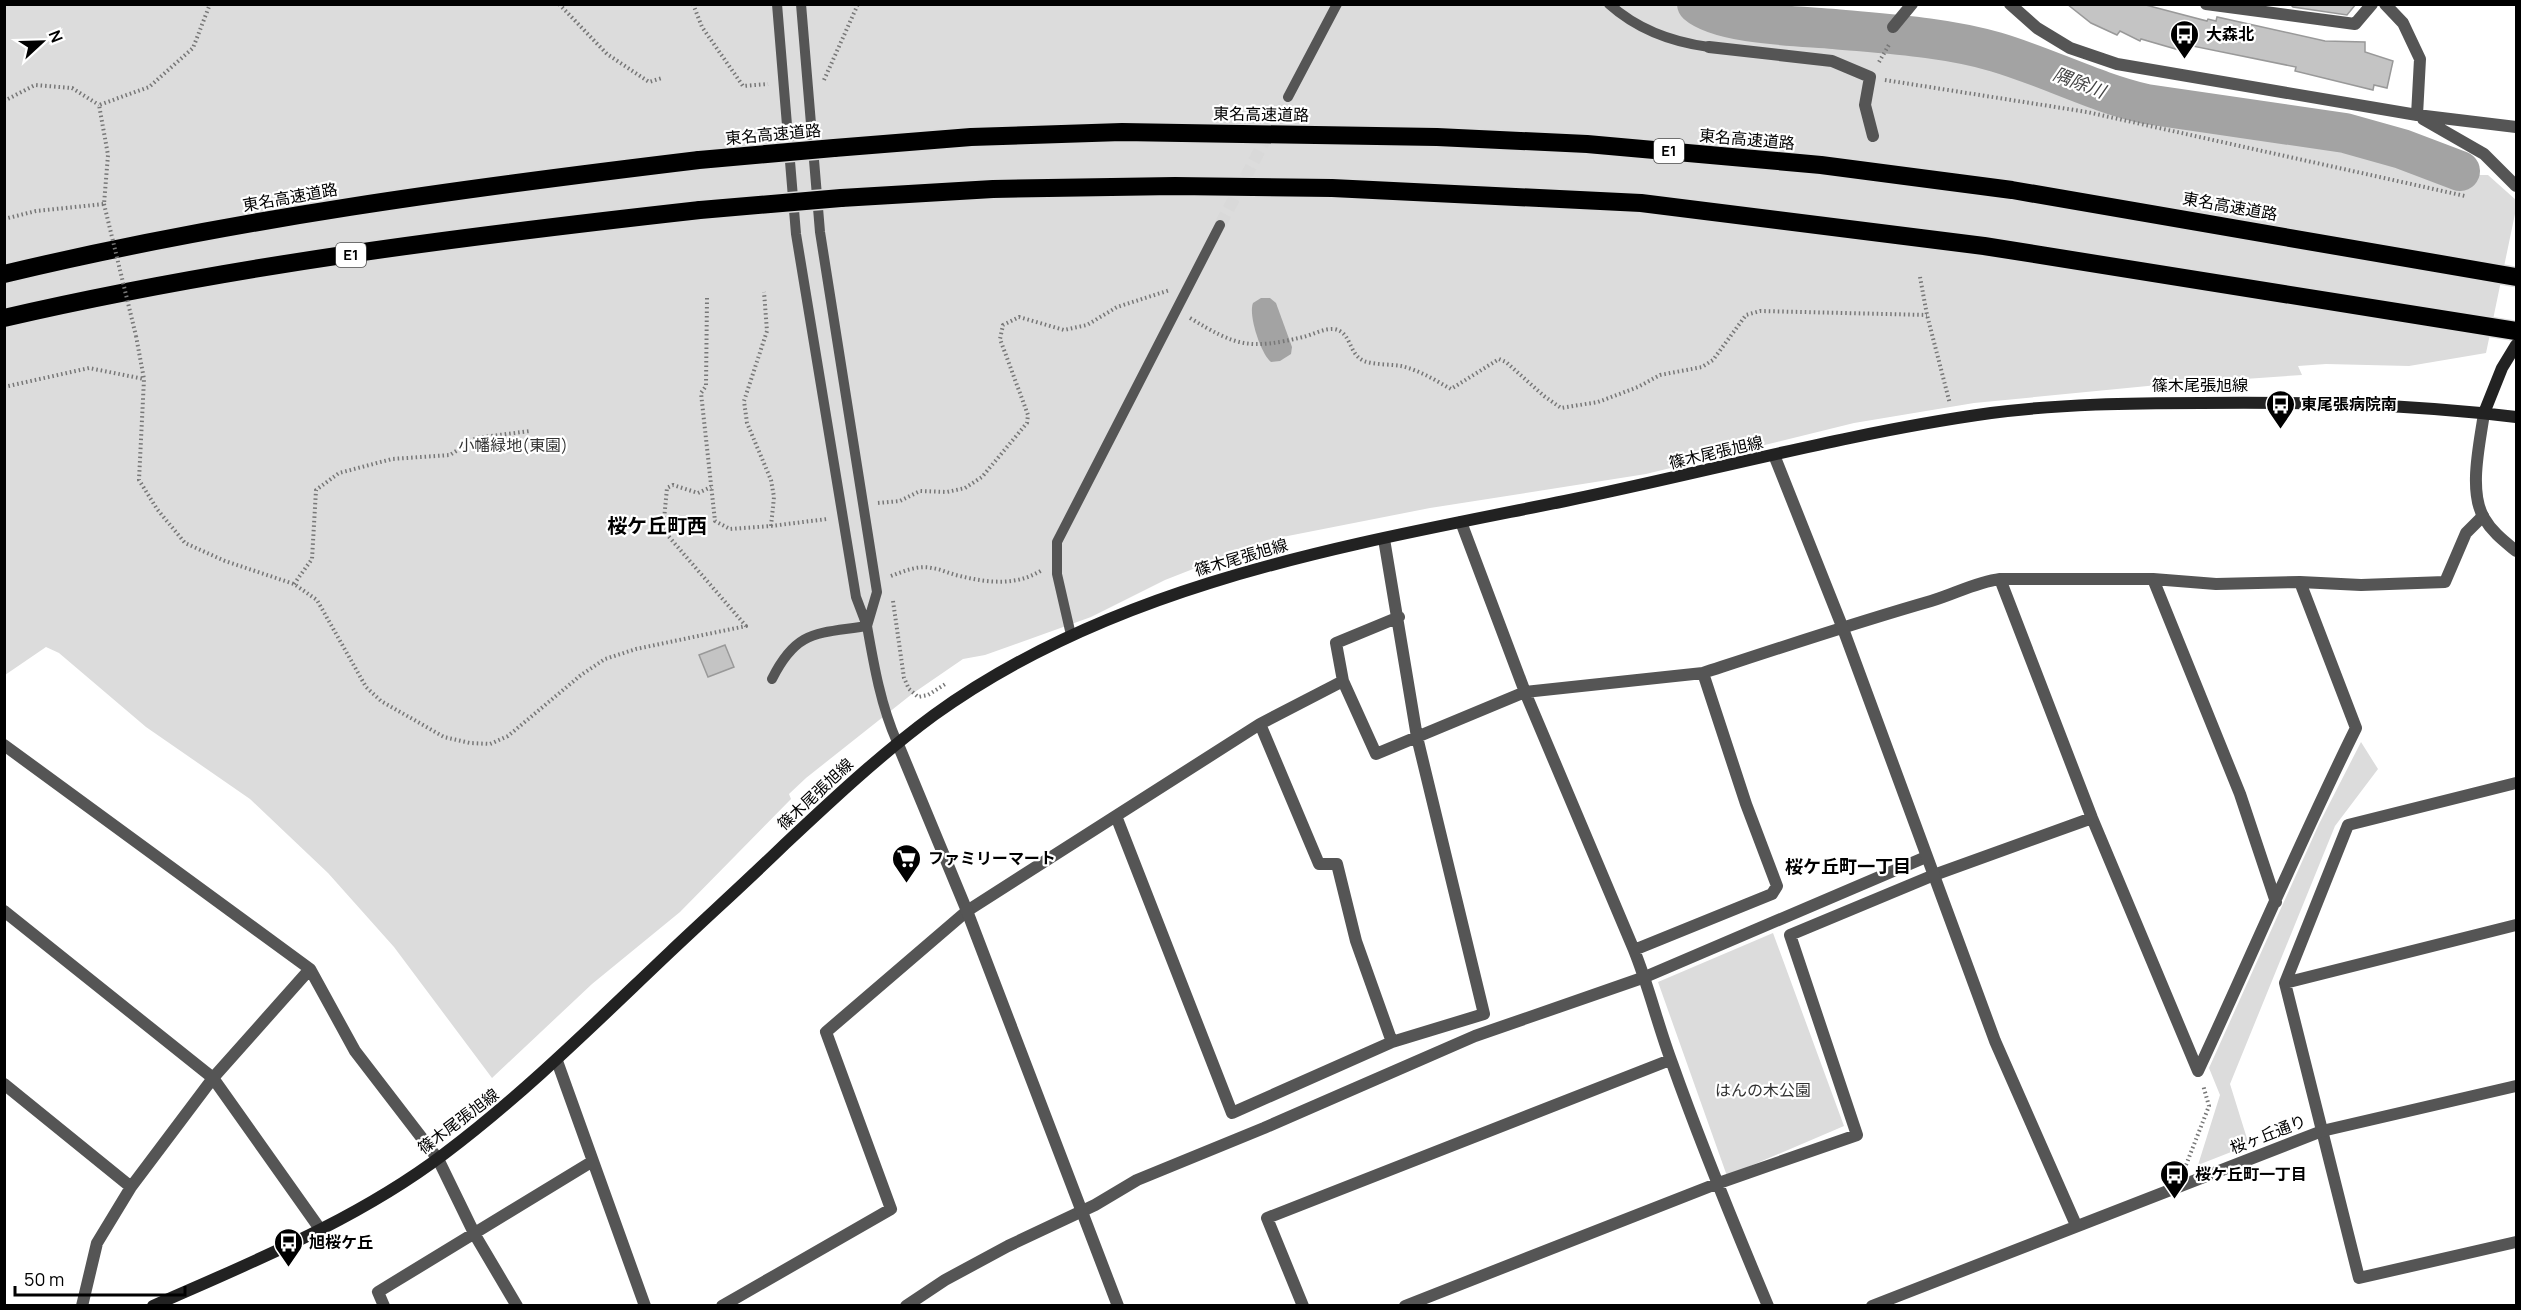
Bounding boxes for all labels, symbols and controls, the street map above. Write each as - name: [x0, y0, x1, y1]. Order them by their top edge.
- north arrow: [12, 12, 72, 72]
- bus stop icon: 大森北: [2169, 18, 2201, 60]
- place label: 大森北: [2206, 23, 2254, 45]
- text: N: [44, 27, 68, 46]
- water label: 隅除川: [2050, 61, 2111, 104]
- street label: 東名高速道路: [1213, 102, 1309, 126]
- street label: 東名高速道路: [724, 119, 822, 149]
- street label: 東名高速道路: [1698, 124, 1796, 154]
- road number: E1: [1654, 139, 1684, 163]
- street label: 東名高速道路: [241, 178, 339, 216]
- street label: 東名高速道路: [2181, 187, 2279, 225]
- road number: E1: [336, 243, 366, 267]
- street label: 篠木尾張旭線: [2152, 374, 2248, 396]
- bus stop icon: 東尾張病院南: [2264, 388, 2296, 430]
- place label: 東尾張病院南: [2301, 393, 2397, 415]
- street label: 篠木尾張旭線: [1667, 430, 1765, 474]
- park label: 小幡緑地(東園): [458, 434, 568, 456]
- district label: 桜ケ丘町西: [607, 512, 707, 539]
- street label: 篠木尾張旭線: [1192, 533, 1290, 581]
- street label: 篠木尾張旭線: [772, 753, 858, 835]
- supermarket icon: ファミリーマート: [891, 842, 923, 884]
- place label: ファミリーマート: [928, 847, 1056, 869]
- district label: 桜ケ丘町一丁目: [1785, 854, 1911, 878]
- park label: はんの木公園: [1715, 1079, 1811, 1101]
- street label: 篠木尾張旭線: [413, 1083, 503, 1159]
- street label: 桜ヶ丘通り: [2227, 1109, 2309, 1159]
- bus stop icon: 桜ケ丘町一丁目: [2158, 1158, 2190, 1200]
- place label: 桜ケ丘町一丁目: [2195, 1163, 2307, 1185]
- bus stop icon: 旭桜ケ丘: [272, 1226, 304, 1268]
- place label: 旭桜ケ丘: [309, 1231, 373, 1253]
- scale bar: [15, 1259, 184, 1297]
- text: 50 m: [24, 1267, 64, 1291]

